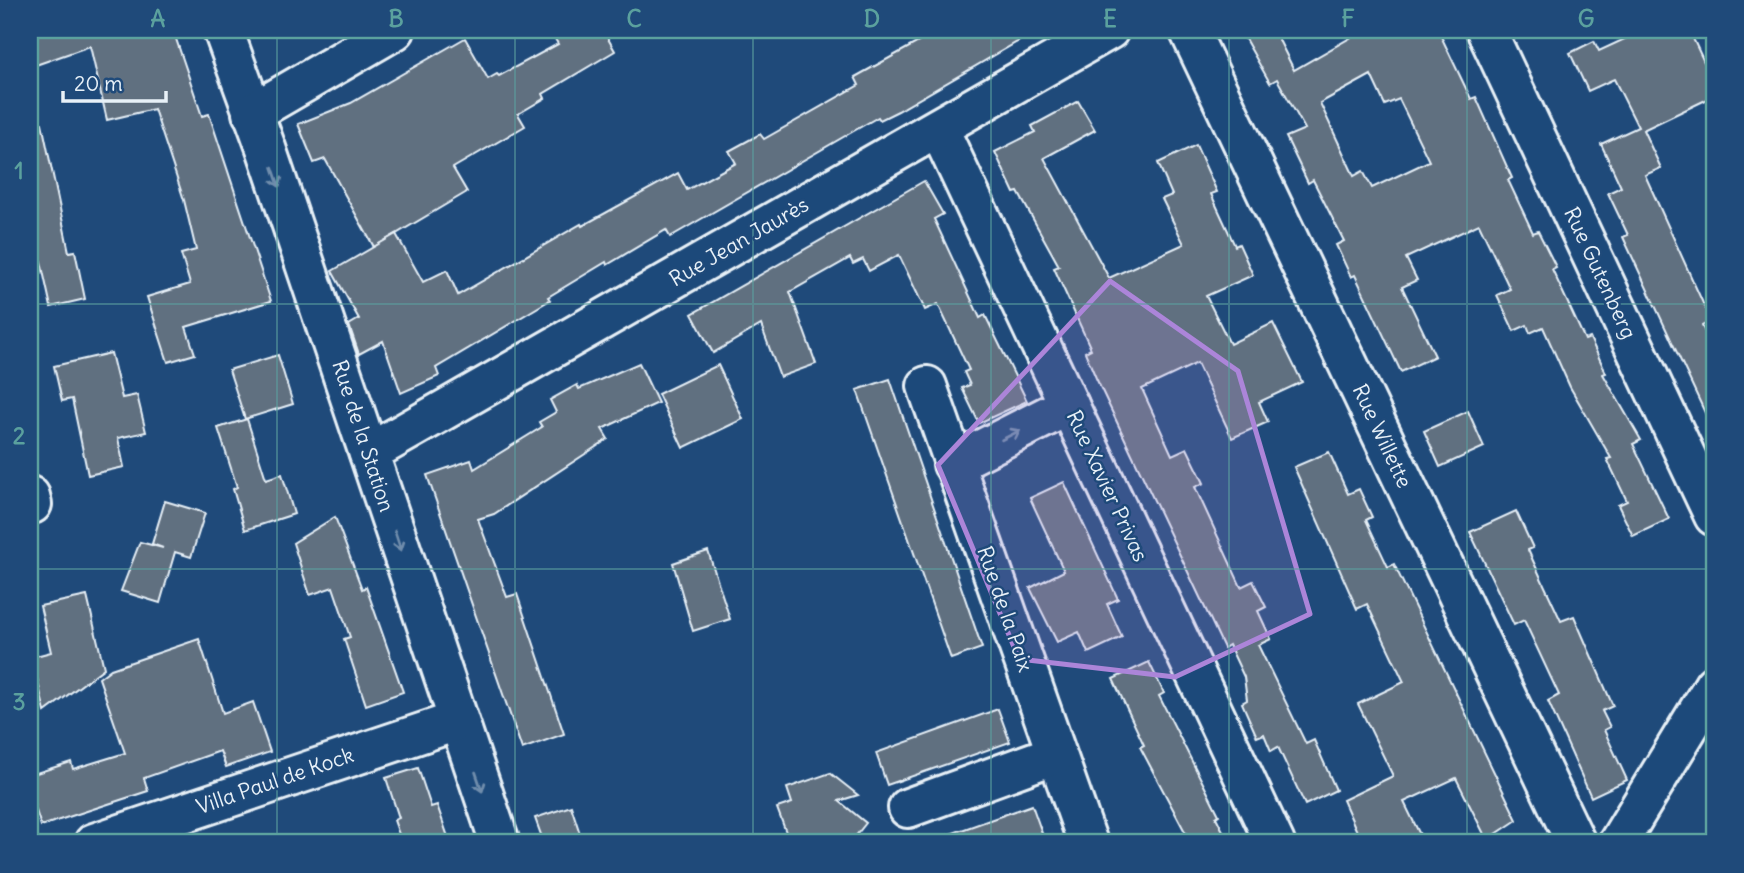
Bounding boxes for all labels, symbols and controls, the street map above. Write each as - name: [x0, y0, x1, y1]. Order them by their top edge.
- text: A: [151, 4, 166, 33]
- text: B: [388, 4, 404, 33]
- text: C: [626, 4, 642, 33]
- text: D: [864, 4, 880, 33]
- text: E: [1103, 4, 1117, 33]
- text: F: [1341, 4, 1355, 33]
- text: G: [1578, 4, 1594, 33]
- scale bar: [63, 60, 166, 104]
- text: 20 m: [74, 70, 123, 97]
- text: 1: [14, 156, 24, 185]
- one-way arrow: [271, 165, 283, 187]
- street label: Rue Jean Jaurès: [664, 191, 813, 292]
- street label: Rue Gutenberg: [1558, 203, 1643, 343]
- street label: Rue de la Station: [326, 356, 401, 515]
- street label: Rue Willette: [1347, 380, 1418, 492]
- street label: Rue Xavier Privas: [1061, 406, 1154, 566]
- text: 2: [13, 421, 26, 450]
- one-way arrow: [1000, 427, 1021, 441]
- one-way arrow: [393, 529, 405, 551]
- street label: Rue de la Paix: [971, 542, 1040, 675]
- text: 3: [12, 687, 26, 716]
- street label: Villa Paul de Kock: [193, 741, 357, 820]
- one-way arrow: [474, 771, 486, 793]

